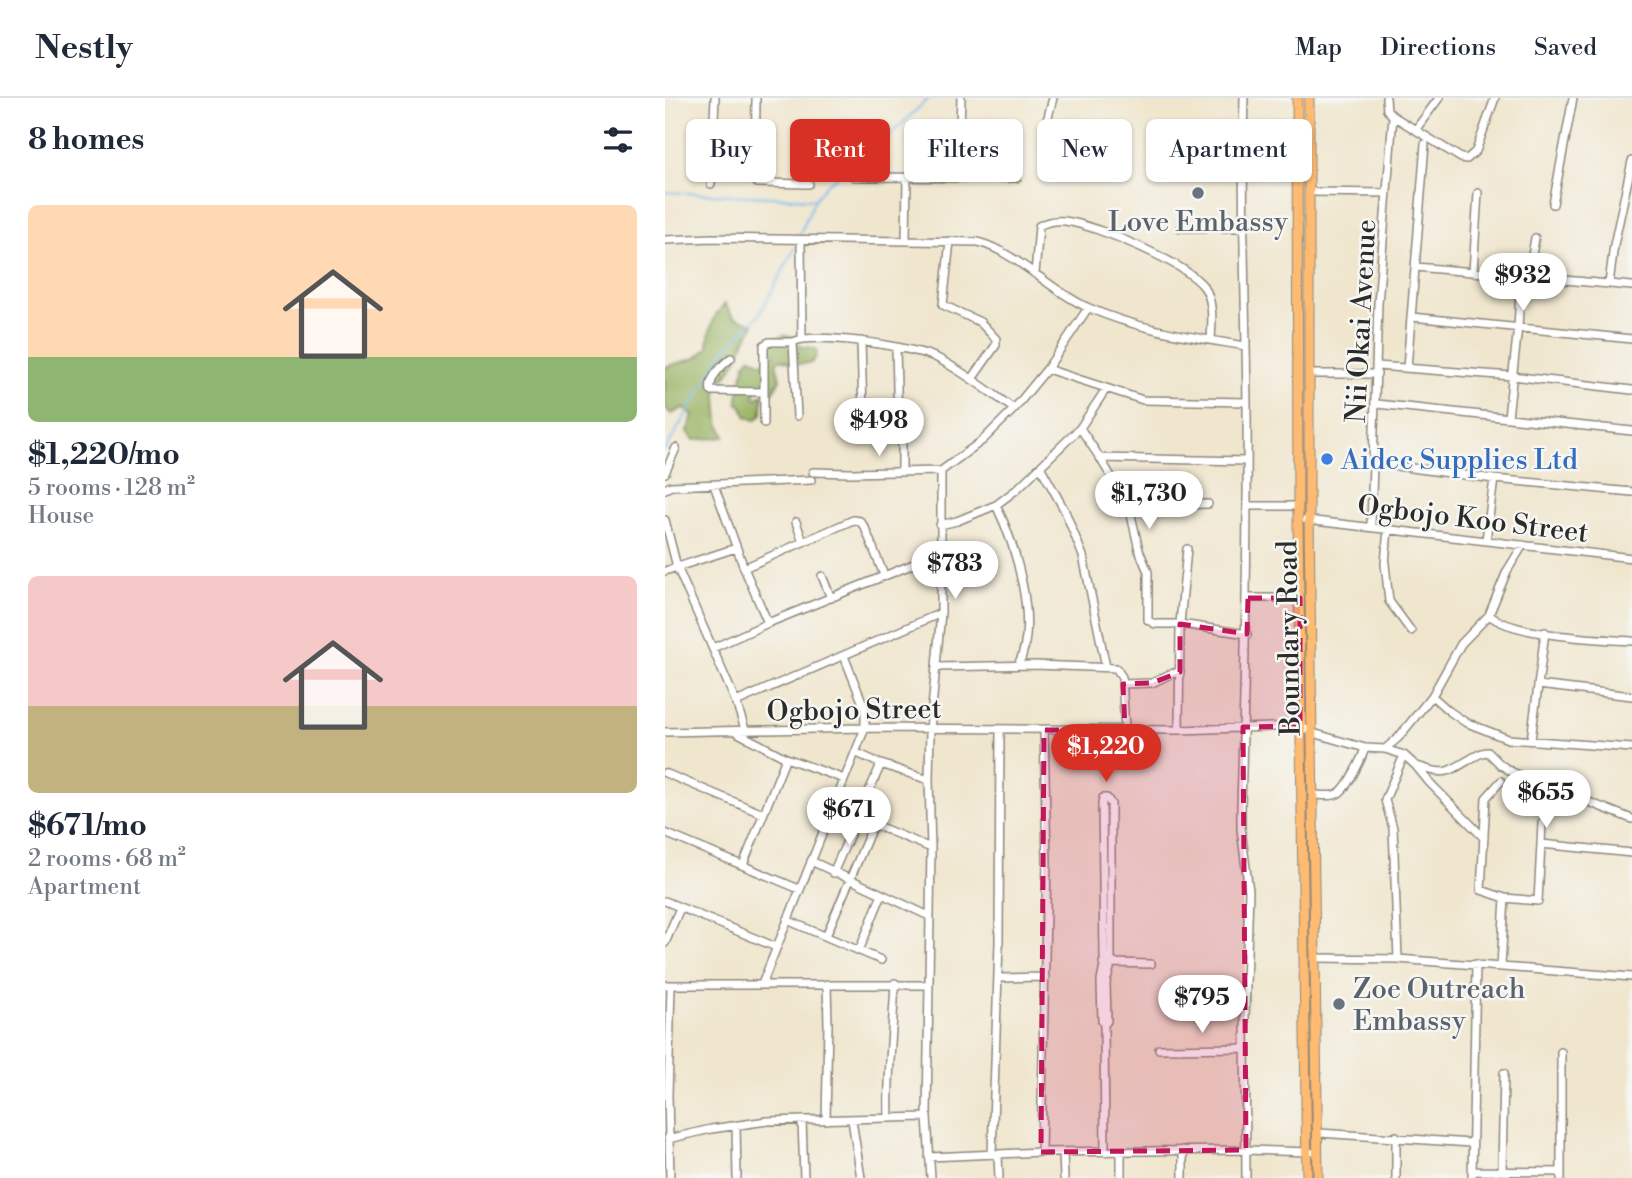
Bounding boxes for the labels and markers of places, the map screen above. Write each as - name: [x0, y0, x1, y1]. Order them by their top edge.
- marker: Love Embassy: [1190, 185, 1206, 201]
- place label: Love Embassy: [1108, 205, 1288, 240]
- pin: $932: [1482, 254, 1564, 313]
- pin: $498: [838, 398, 920, 458]
- place label: Aidec Supplies Ltd: [1340, 443, 1578, 478]
- marker: Aidec Supplies Ltd: [1319, 451, 1335, 467]
- pin: $1,730: [1092, 472, 1206, 531]
- pin: $783: [914, 542, 996, 601]
- pin: $1,220: [1049, 724, 1163, 784]
- pin: $655: [1505, 770, 1587, 830]
- pin: $671: [808, 788, 890, 847]
- place label: Zoe Outreach Embassy: [1353, 972, 1526, 1039]
- pin: $795: [1161, 976, 1243, 1035]
- marker: Zoe Outreach Embassy: [1331, 996, 1347, 1012]

